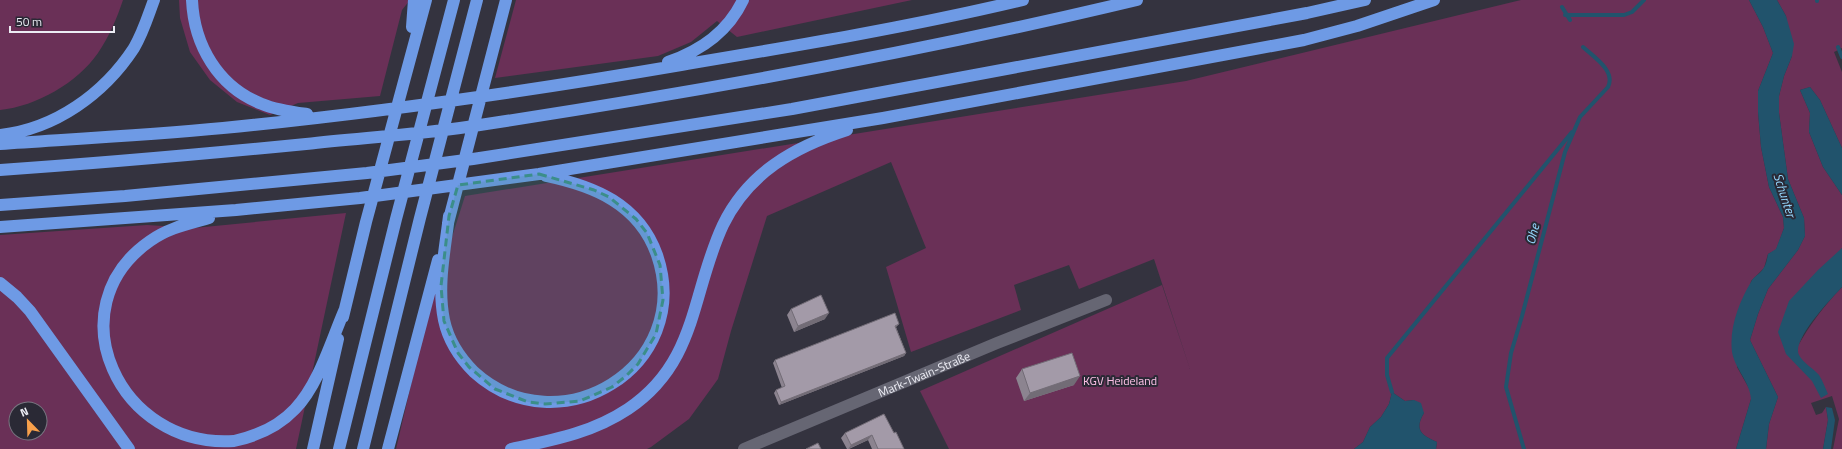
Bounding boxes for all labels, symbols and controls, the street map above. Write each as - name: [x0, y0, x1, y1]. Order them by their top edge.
- scale bar: [10, 8, 114, 34]
- text: 50 m: [16, 12, 42, 31]
- water label: Schunter: [1768, 170, 1802, 221]
- water label: Ohe: [1520, 220, 1545, 247]
- street label: Mark-Twain-Straße: [875, 346, 973, 401]
- park label: KGV Heideland: [1083, 371, 1157, 390]
- north arrow: [8, 401, 48, 441]
- text: N: [17, 403, 31, 421]

